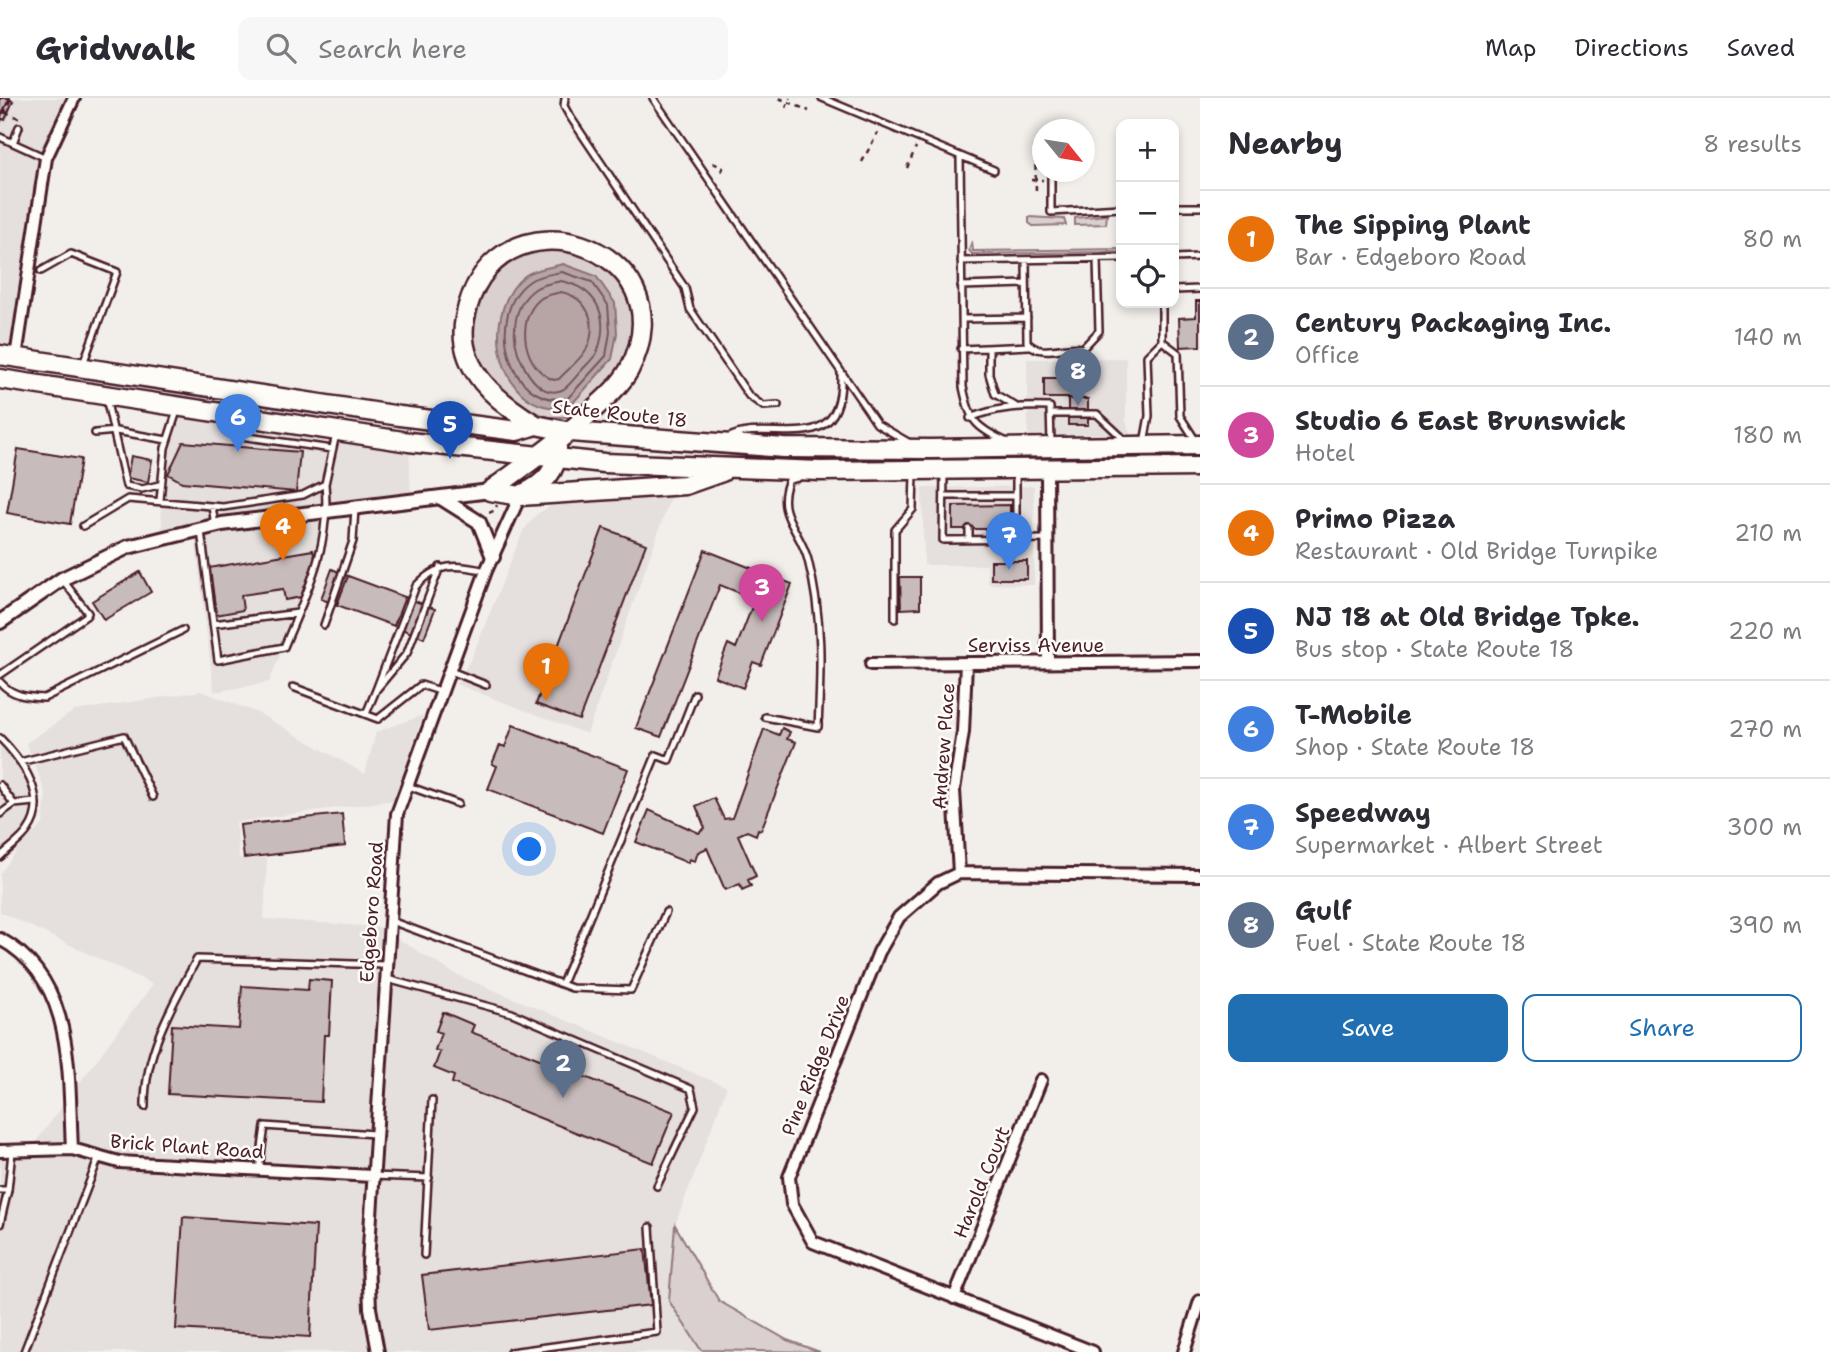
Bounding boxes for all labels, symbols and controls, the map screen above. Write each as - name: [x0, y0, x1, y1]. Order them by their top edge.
- search box: [238, 17, 728, 80]
- text: Gridwalk: [35, 26, 196, 71]
- icon: search: [262, 29, 300, 67]
- text: Search here: [318, 31, 467, 66]
- text: Map: [1485, 32, 1536, 64]
- text: Directions: [1574, 32, 1689, 64]
- text: Saved: [1727, 32, 1795, 64]
- north arrow: [1032, 119, 1095, 182]
- map controls: [1116, 119, 1179, 308]
- button: +: [1116, 119, 1179, 182]
- text: Nearby: [1228, 123, 1343, 164]
- text: 8 results: [1703, 129, 1802, 159]
- button: −: [1116, 182, 1179, 245]
- text: The Sipping Plant: [1295, 207, 1531, 242]
- text: 1: [1246, 224, 1256, 254]
- text: 80 m: [1743, 224, 1802, 254]
- text: Bar · Edgeboro Road: [1295, 242, 1526, 272]
- button: locate: [1116, 245, 1179, 308]
- text: Century Packaging Inc.: [1295, 305, 1611, 340]
- text: 2: [1243, 322, 1259, 352]
- text: 140 m: [1734, 322, 1802, 352]
- text: Office: [1295, 340, 1360, 370]
- pin: 8: [1055, 348, 1101, 406]
- pin: 6: [215, 394, 261, 452]
- street label: State Route 18: [551, 394, 689, 433]
- pin: 5: [427, 401, 473, 459]
- text: Studio 6 East Brunswick: [1295, 403, 1626, 438]
- text: 3: [1243, 420, 1259, 450]
- text: 180 m: [1733, 420, 1802, 450]
- text: Hotel: [1295, 438, 1355, 468]
- text: Primo Pizza: [1295, 501, 1455, 536]
- pin: 4: [260, 503, 306, 561]
- pin: 7: [986, 512, 1032, 570]
- text: 4: [1243, 518, 1259, 548]
- text: 210 m: [1734, 518, 1802, 548]
- text: Restaurant · Old Bridge Turnpike: [1295, 536, 1658, 566]
- pin: 3: [739, 564, 785, 622]
- text: NJ 18 at Old Bridge Tpke.: [1295, 599, 1640, 634]
- text: 5: [1244, 616, 1258, 646]
- text: 220 m: [1728, 616, 1802, 646]
- street label: Serviss Avenue: [968, 633, 1104, 658]
- text: Bus stop · State Route 18: [1295, 634, 1574, 664]
- pin: 1: [523, 643, 569, 701]
- street label: Andrew Place: [927, 682, 960, 810]
- text: T-Mobile: [1295, 697, 1412, 732]
- text: 6: [1243, 714, 1259, 744]
- text: 270 m: [1728, 714, 1802, 744]
- text: Shop · State Route 18: [1295, 732, 1535, 762]
- text: Speedway: [1295, 795, 1431, 830]
- text: 7: [1243, 812, 1259, 842]
- text: 300 m: [1727, 812, 1802, 842]
- text: Supermarket · Albert Street: [1295, 830, 1603, 860]
- your location: [512, 832, 546, 866]
- street label: Edgeboro Road: [354, 841, 389, 983]
- text: Gulf: [1295, 893, 1352, 928]
- text: 8: [1243, 910, 1259, 940]
- text: 390 m: [1728, 910, 1802, 940]
- text: Fuel · State Route 18: [1295, 928, 1526, 958]
- street label: Pine Ridge Drive: [776, 991, 855, 1140]
- button: Save: [1228, 994, 1508, 1062]
- button: Share: [1522, 994, 1802, 1062]
- pin: 2: [540, 1040, 586, 1098]
- street label: Harold Court: [948, 1122, 1015, 1242]
- street label: Brick Plant Road: [109, 1129, 264, 1164]

